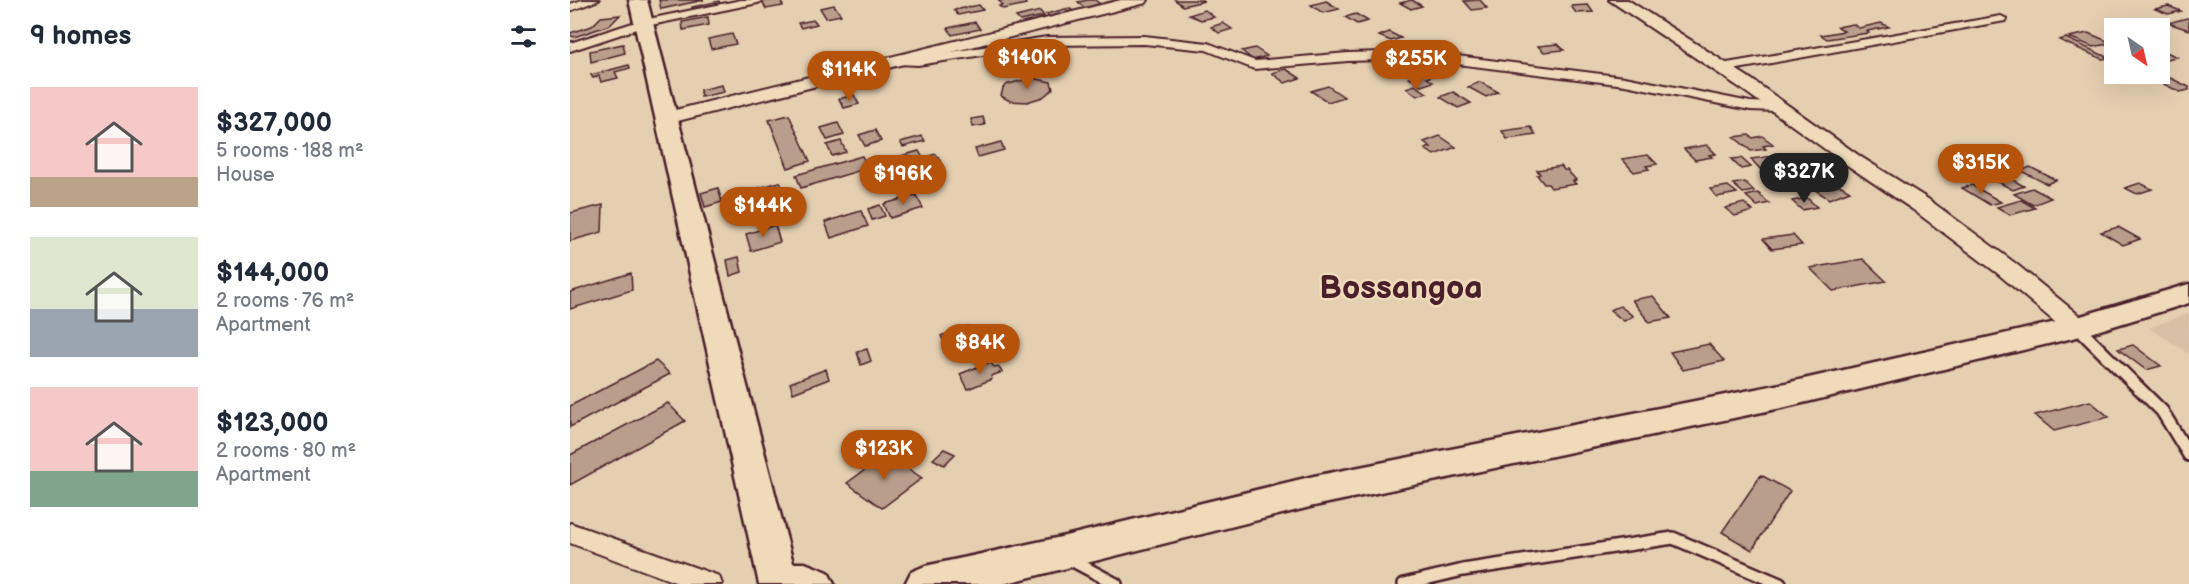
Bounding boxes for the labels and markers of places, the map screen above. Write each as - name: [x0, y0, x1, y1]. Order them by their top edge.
- pin: $140K: [985, 39, 1069, 90]
- pin: $255K: [1374, 40, 1458, 91]
- pin: $114K: [807, 51, 891, 102]
- pin: $315K: [1939, 144, 2023, 195]
- pin: $327K: [1762, 153, 1846, 204]
- pin: $196K: [861, 155, 945, 206]
- pin: $144K: [721, 187, 805, 238]
- pin: $84K: [944, 324, 1016, 375]
- pin: $123K: [842, 430, 926, 481]

